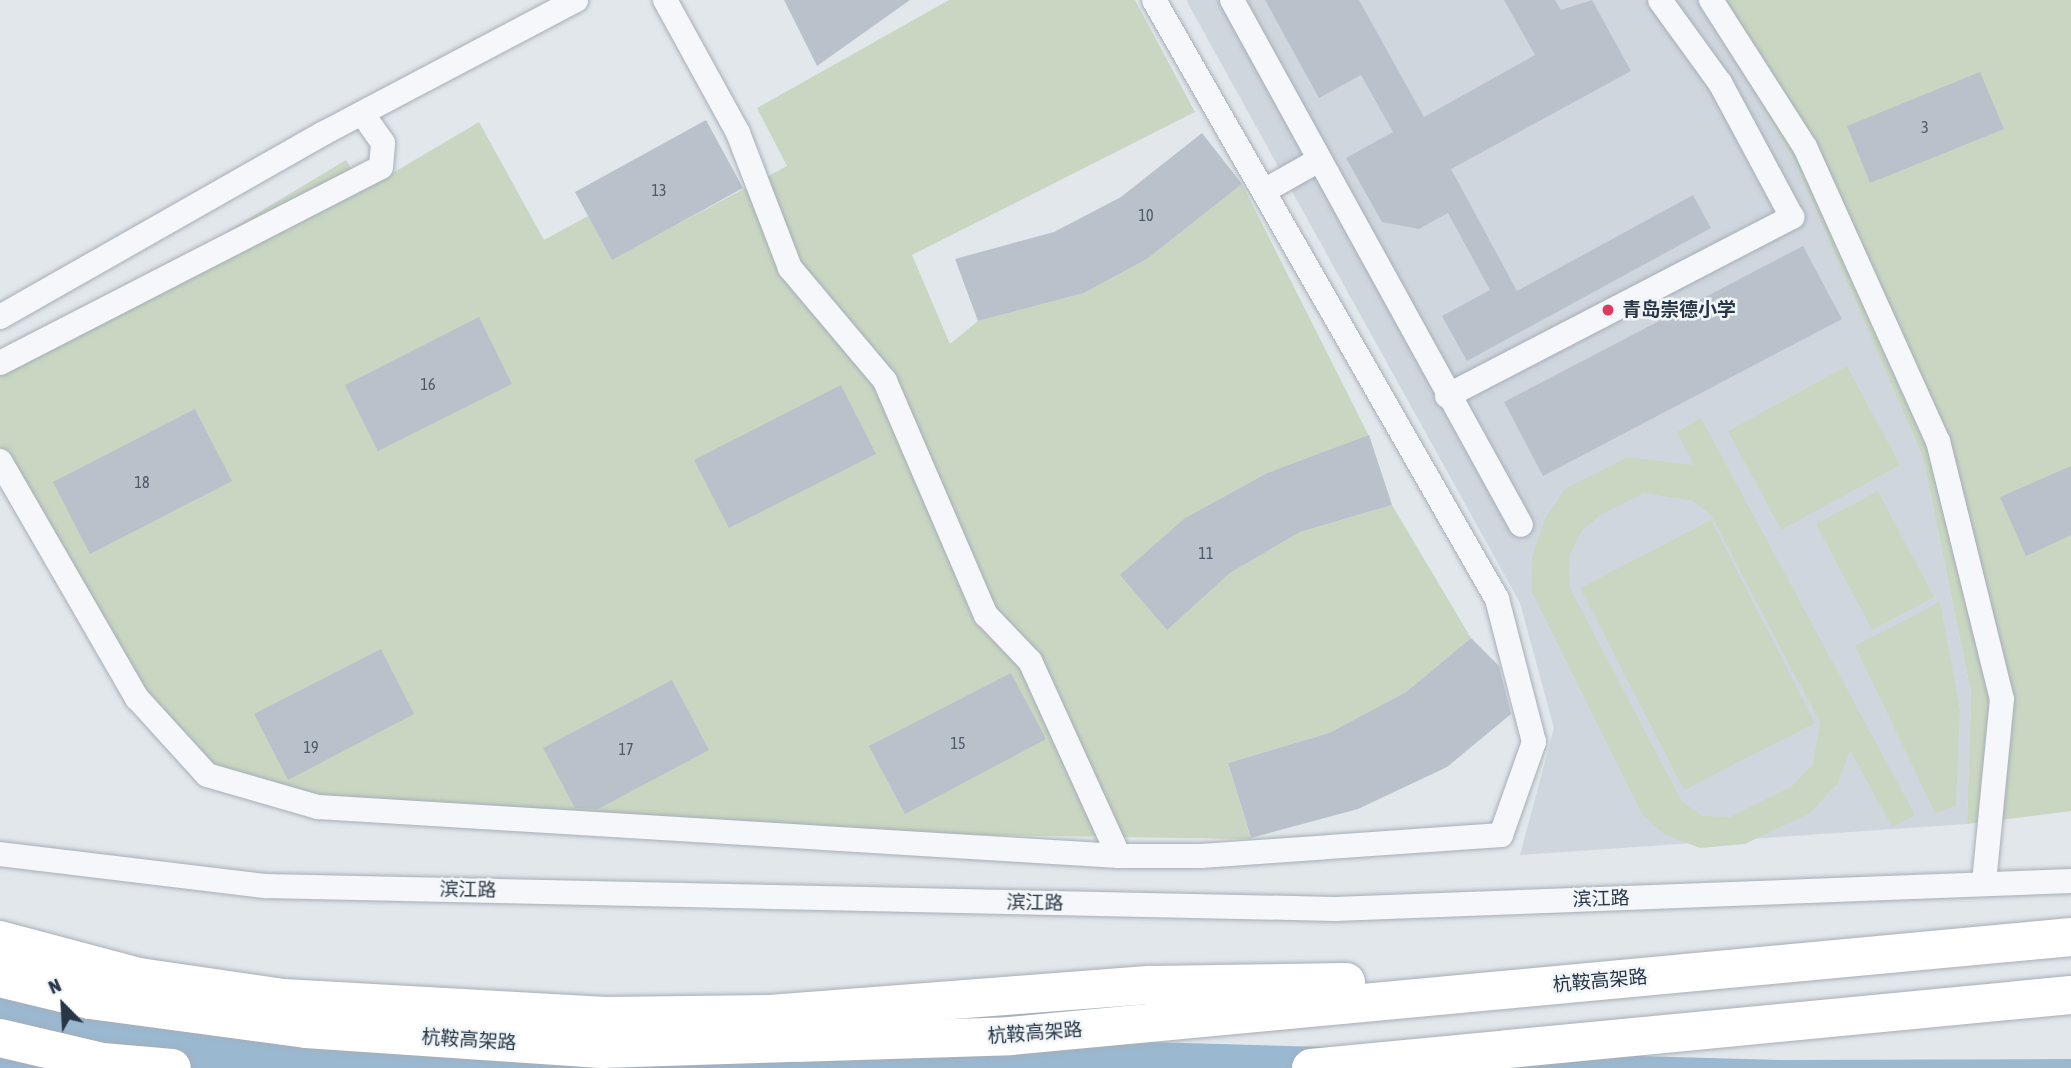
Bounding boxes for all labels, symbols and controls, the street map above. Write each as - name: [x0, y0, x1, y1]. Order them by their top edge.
- house number: 3: [1921, 117, 1929, 137]
- house number: 13: [651, 180, 667, 200]
- house number: 10: [1138, 205, 1154, 225]
- place label: 青岛崇德小学: [1622, 299, 1736, 321]
- marker: 青岛崇德小学: [1600, 302, 1616, 318]
- house number: 16: [420, 374, 436, 394]
- house number: 18: [134, 472, 150, 492]
- house number: 11: [1198, 543, 1214, 563]
- house number: 15: [950, 733, 966, 753]
- house number: 19: [303, 737, 319, 757]
- house number: 17: [618, 739, 634, 759]
- street label: 滨江路: [439, 878, 497, 902]
- street label: 滨江路: [1572, 887, 1630, 911]
- street label: 滨江路: [1006, 891, 1064, 915]
- street label: 杭鞍高架路: [1552, 966, 1648, 996]
- north arrow: [28, 970, 98, 1040]
- text: N: [45, 973, 64, 998]
- street label: 杭鞍高架路: [987, 1018, 1083, 1048]
- street label: 杭鞍高架路: [421, 1025, 517, 1055]

